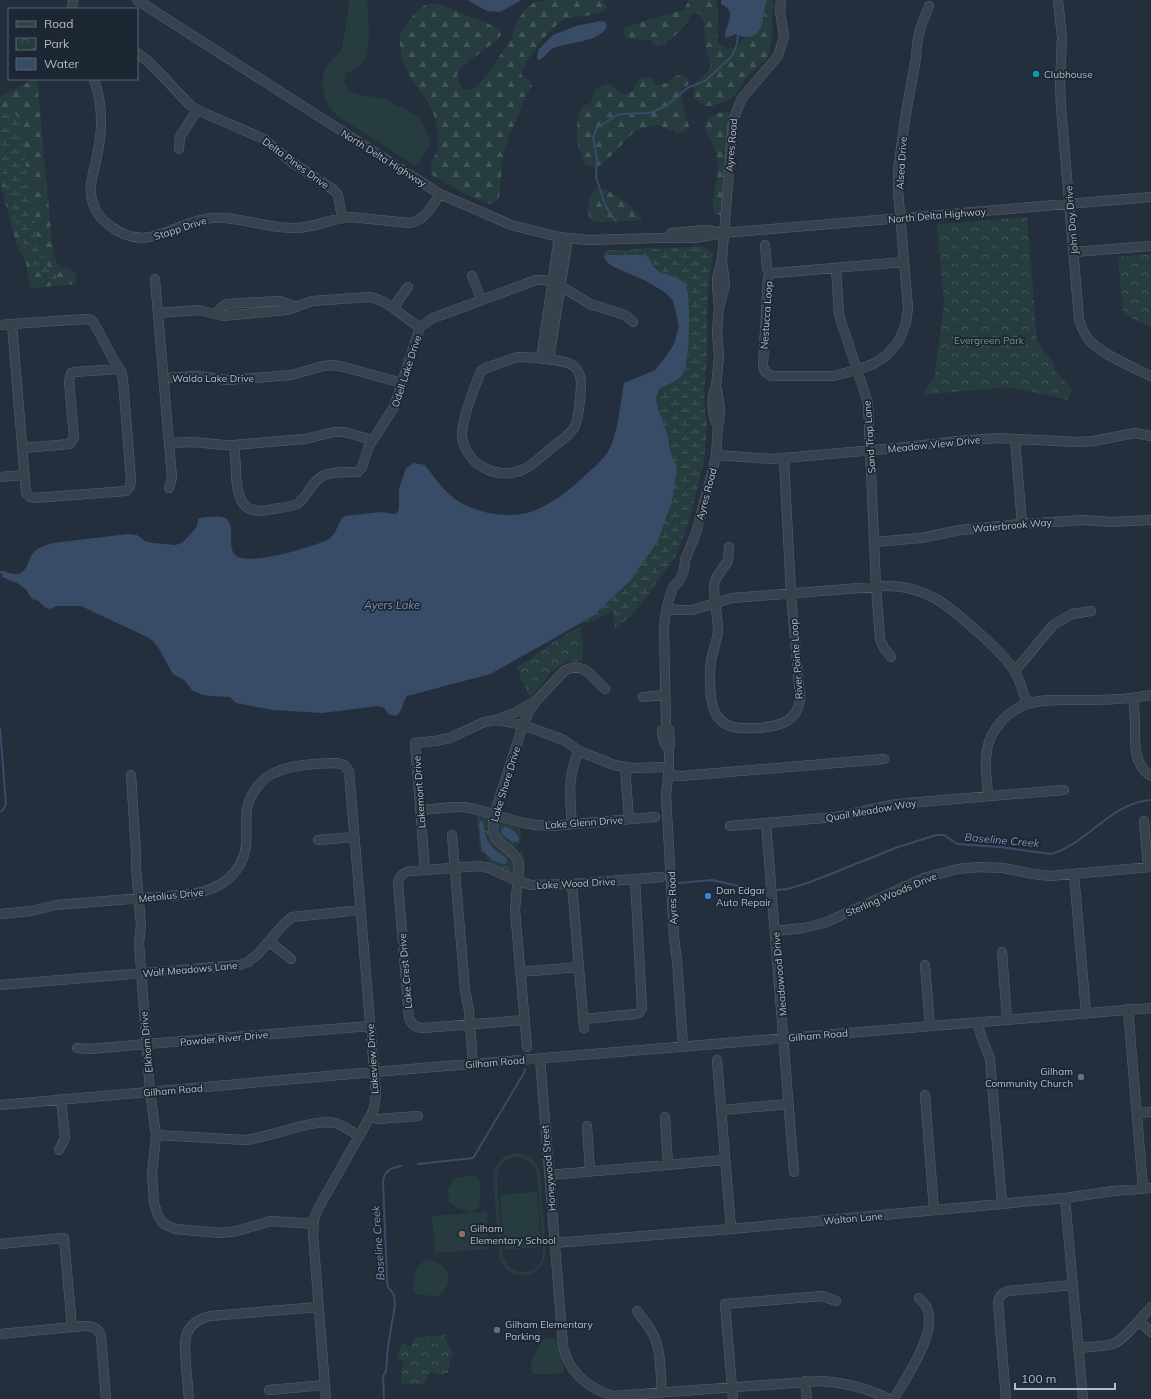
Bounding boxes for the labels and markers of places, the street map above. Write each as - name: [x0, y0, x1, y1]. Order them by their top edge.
- place label: Clubhouse: [1044, 68, 1093, 81]
- marker: Clubhouse: [1031, 69, 1041, 79]
- place label: Dan Edgar Auto Repair: [716, 884, 772, 909]
- marker: Dan Edgar Auto Repair: [703, 891, 713, 901]
- place label: Gilham Community Church: [985, 1065, 1073, 1090]
- marker: Gilham Community Church: [1076, 1072, 1086, 1082]
- place label: Gilham Elementary School: [470, 1222, 556, 1247]
- marker: Gilham Elementary School: [457, 1229, 467, 1239]
- place label: Gilham Elementary Parking: [505, 1318, 594, 1343]
- marker: Gilham Elementary Parking: [492, 1325, 502, 1335]

